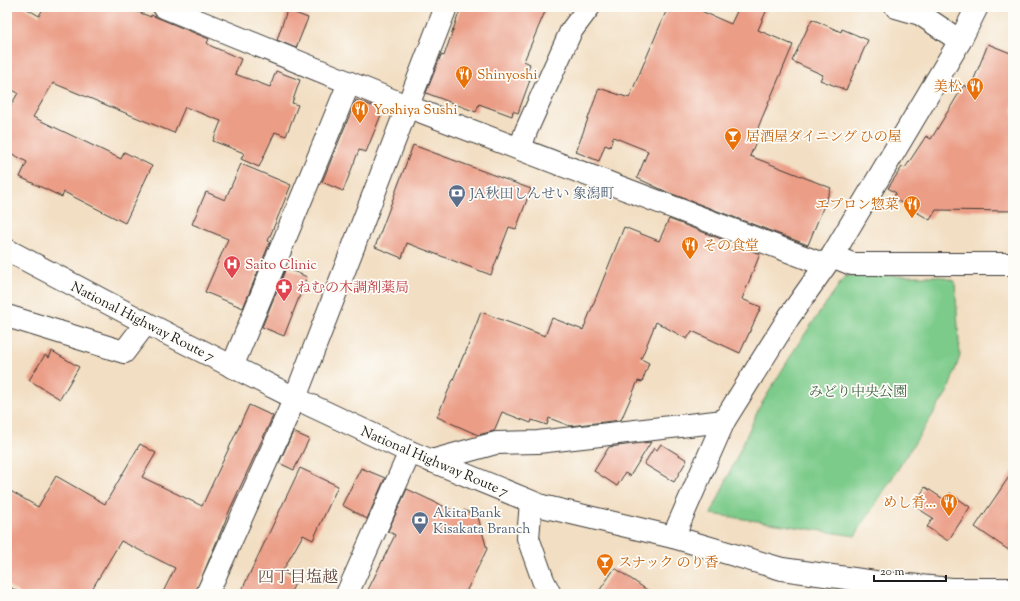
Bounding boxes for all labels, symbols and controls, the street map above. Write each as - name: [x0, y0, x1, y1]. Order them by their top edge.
- restaurant icon: Shinyoshi: [454, 64, 474, 89]
- place label: Shinyoshi: [477, 66, 537, 86]
- restaurant icon: 美松: [965, 76, 985, 101]
- place label: 美松: [934, 78, 962, 98]
- restaurant icon: Yoshiya Sushi: [350, 99, 370, 124]
- place label: Yoshiya Sushi: [373, 101, 457, 121]
- bar icon: 居酒屋ダイニング ひの屋: [723, 126, 743, 151]
- place label: 居酒屋ダイニング ひの屋: [746, 128, 902, 148]
- bank icon: JA秋田しんせい 象潟町: [447, 183, 467, 208]
- place label: JA秋田しんせい 象潟町: [469, 185, 614, 205]
- restaurant icon: エプロン惣菜: [902, 194, 922, 219]
- place label: エプロン惣菜: [815, 196, 899, 216]
- restaurant icon: その食堂: [680, 235, 700, 260]
- place label: その食堂: [703, 237, 759, 257]
- hospital icon: Saito Clinic: [222, 254, 242, 279]
- place label: Saito Clinic: [245, 256, 317, 276]
- pharmacy icon: ねむの木調剤薬局: [274, 277, 294, 302]
- street label: National Highway Route 7: [67, 278, 217, 368]
- place label: ねむの木調剤薬局: [297, 279, 409, 299]
- park label: みどり中央公園: [809, 383, 907, 403]
- street label: National Highway Route 7: [357, 423, 511, 503]
- restaurant icon: めし肴…: [939, 492, 959, 517]
- place label: めし肴…: [883, 494, 936, 514]
- place label: Akita Bank Kisakata Branch: [433, 504, 530, 540]
- bank icon: Akita Bank Kisakata Branch: [410, 510, 430, 535]
- bar icon: スナック のり香: [595, 552, 615, 577]
- place label: スナック のり香: [618, 554, 718, 574]
- scale bar: [874, 557, 946, 583]
- text: 20 m: [880, 563, 905, 581]
- district label: 四丁目塩越: [258, 567, 338, 590]

